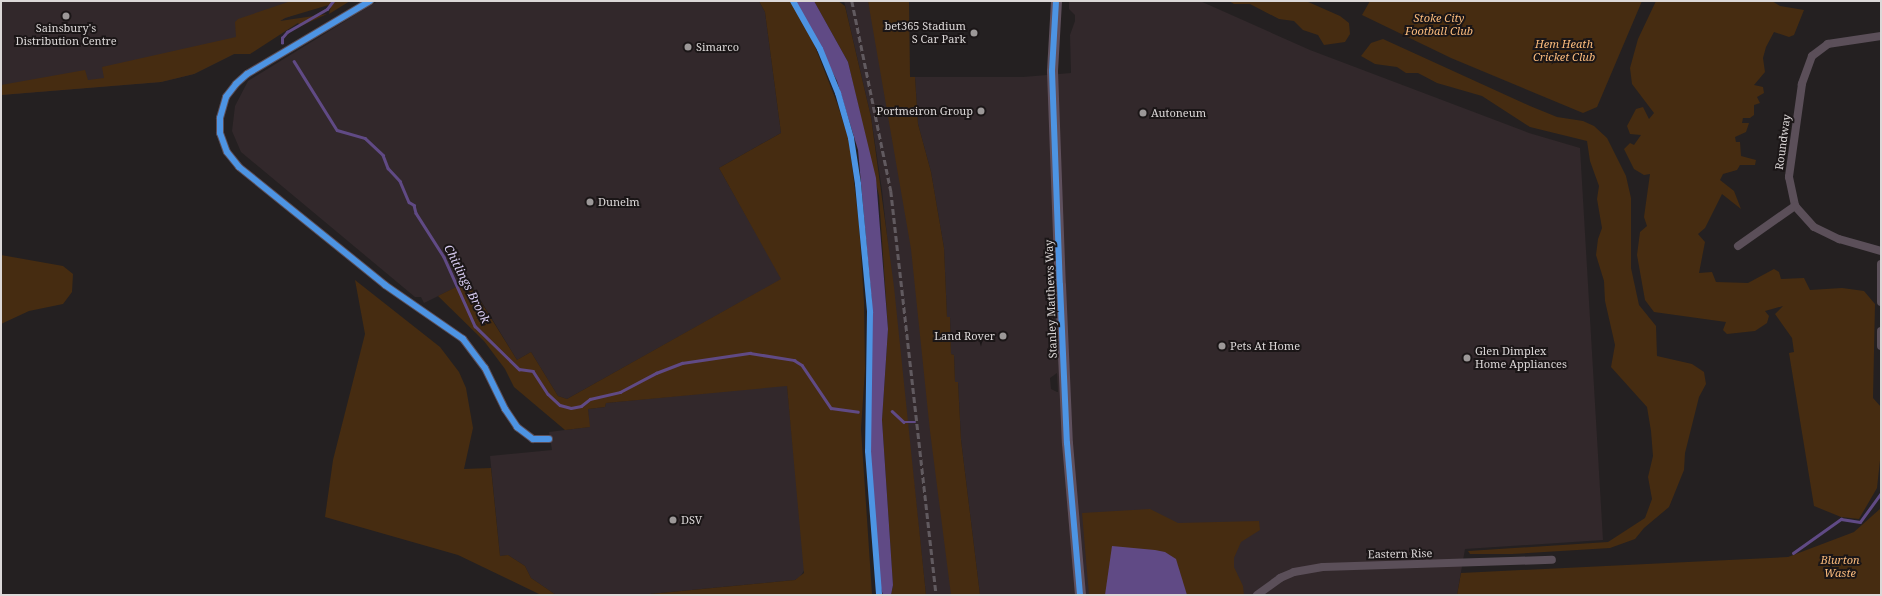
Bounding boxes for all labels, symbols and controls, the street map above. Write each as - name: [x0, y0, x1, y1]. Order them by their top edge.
- marker: Sainsbury's Distribution Centre: [61, 11, 71, 21]
- park label: Stoke City Football Club: [1405, 12, 1473, 38]
- place label: bet365 Stadium S Car Park: [884, 20, 966, 46]
- place label: Sainsbury's Distribution Centre: [15, 22, 117, 48]
- marker: bet365 Stadium S Car Park: [969, 28, 979, 38]
- park label: Hem Heath Cricket Club: [1533, 38, 1595, 64]
- place label: Simarco: [696, 40, 739, 54]
- marker: Simarco: [683, 42, 693, 52]
- place label: Portmeiron Group: [877, 104, 973, 118]
- marker: Portmeiron Group: [976, 106, 986, 116]
- place label: Autoneum: [1151, 106, 1206, 120]
- marker: Autoneum: [1138, 108, 1148, 118]
- street label: Roundway: [1773, 113, 1793, 171]
- place label: Dunelm: [598, 195, 640, 209]
- marker: Dunelm: [585, 197, 595, 207]
- street label: Stanley Matthews Way: [1042, 239, 1060, 359]
- water label: Chitlings Brook: [441, 242, 493, 326]
- place label: Land Rover: [934, 329, 995, 343]
- marker: Land Rover: [998, 331, 1008, 341]
- place label: Pets At Home: [1230, 339, 1300, 353]
- marker: Pets At Home: [1217, 341, 1227, 351]
- place label: Glen Dimplex Home Appliances: [1475, 345, 1567, 371]
- marker: Glen Dimplex Home Appliances: [1462, 353, 1472, 363]
- place label: DSV: [681, 513, 702, 527]
- marker: DSV: [668, 515, 678, 525]
- street label: Eastern Rise: [1368, 547, 1432, 561]
- park label: Blurton Waste: [1820, 554, 1860, 580]

